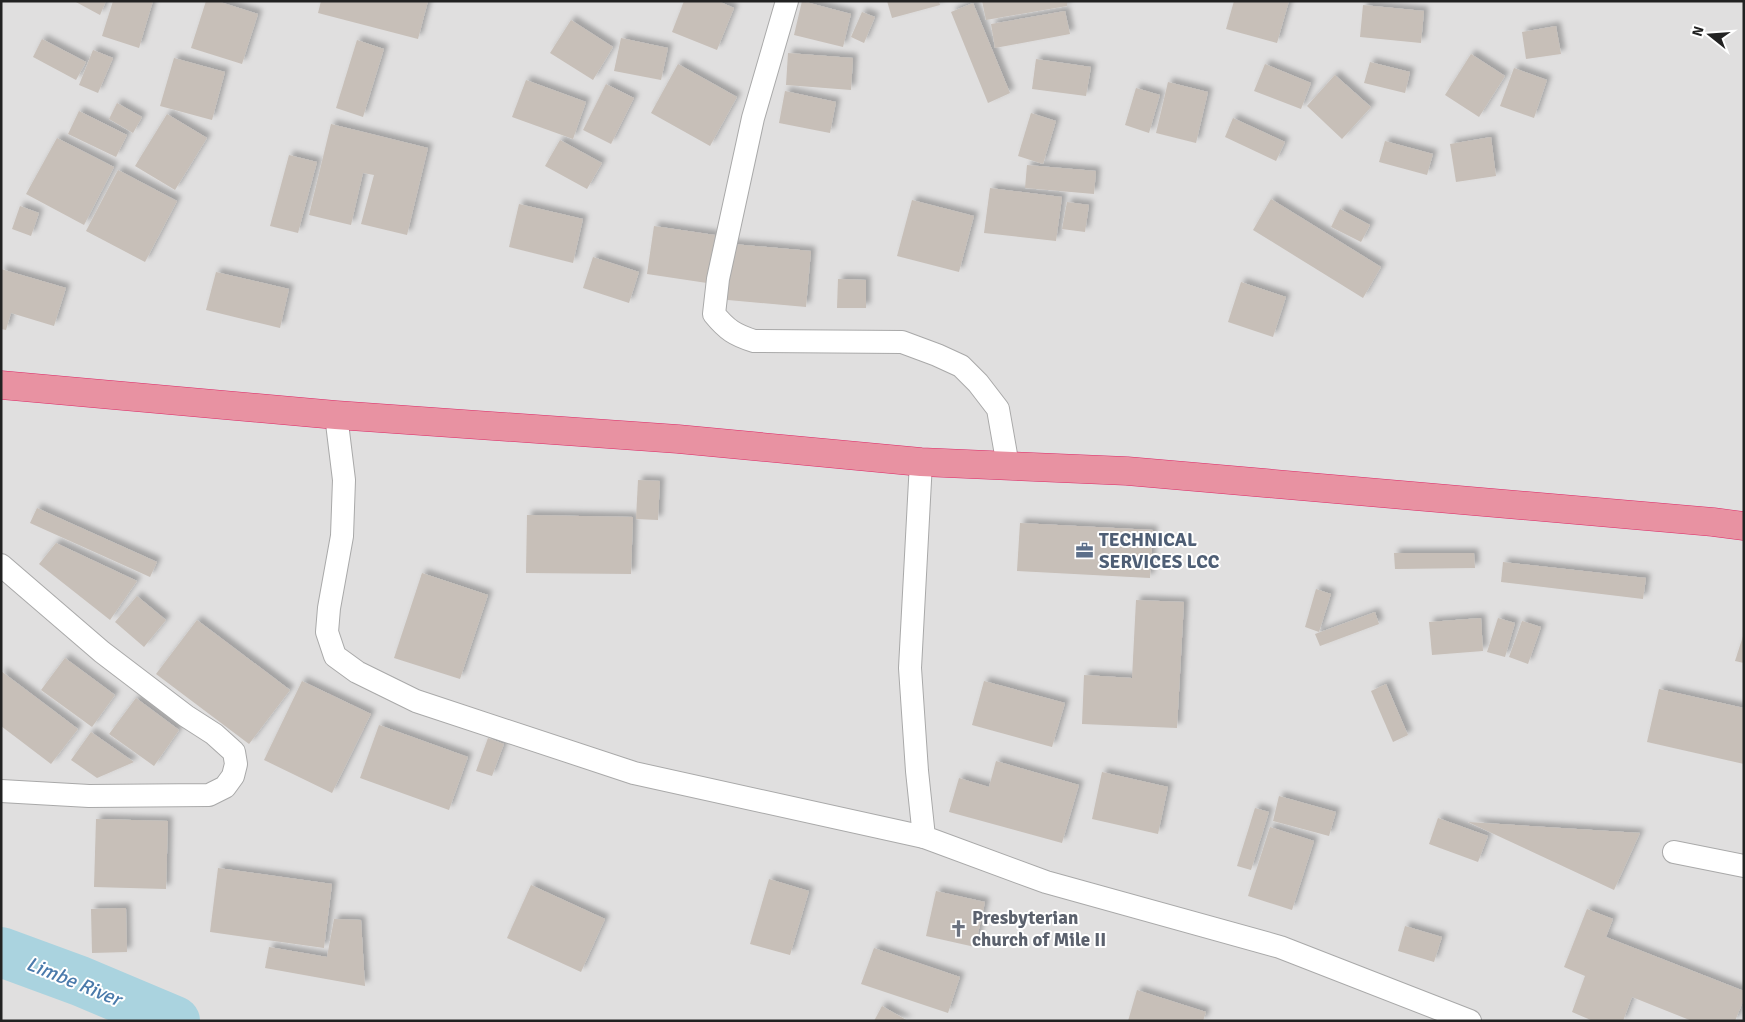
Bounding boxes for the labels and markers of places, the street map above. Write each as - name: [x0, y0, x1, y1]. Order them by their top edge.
- place label: TECHNICAL SERVICES LCC: [1099, 528, 1220, 574]
- office icon: TECHNICAL SERVICES LCC: [1075, 540, 1095, 560]
- place label: Presbyterian church of Mile II: [972, 906, 1106, 952]
- church icon: Presbyterian church of Mile II: [948, 918, 968, 938]

